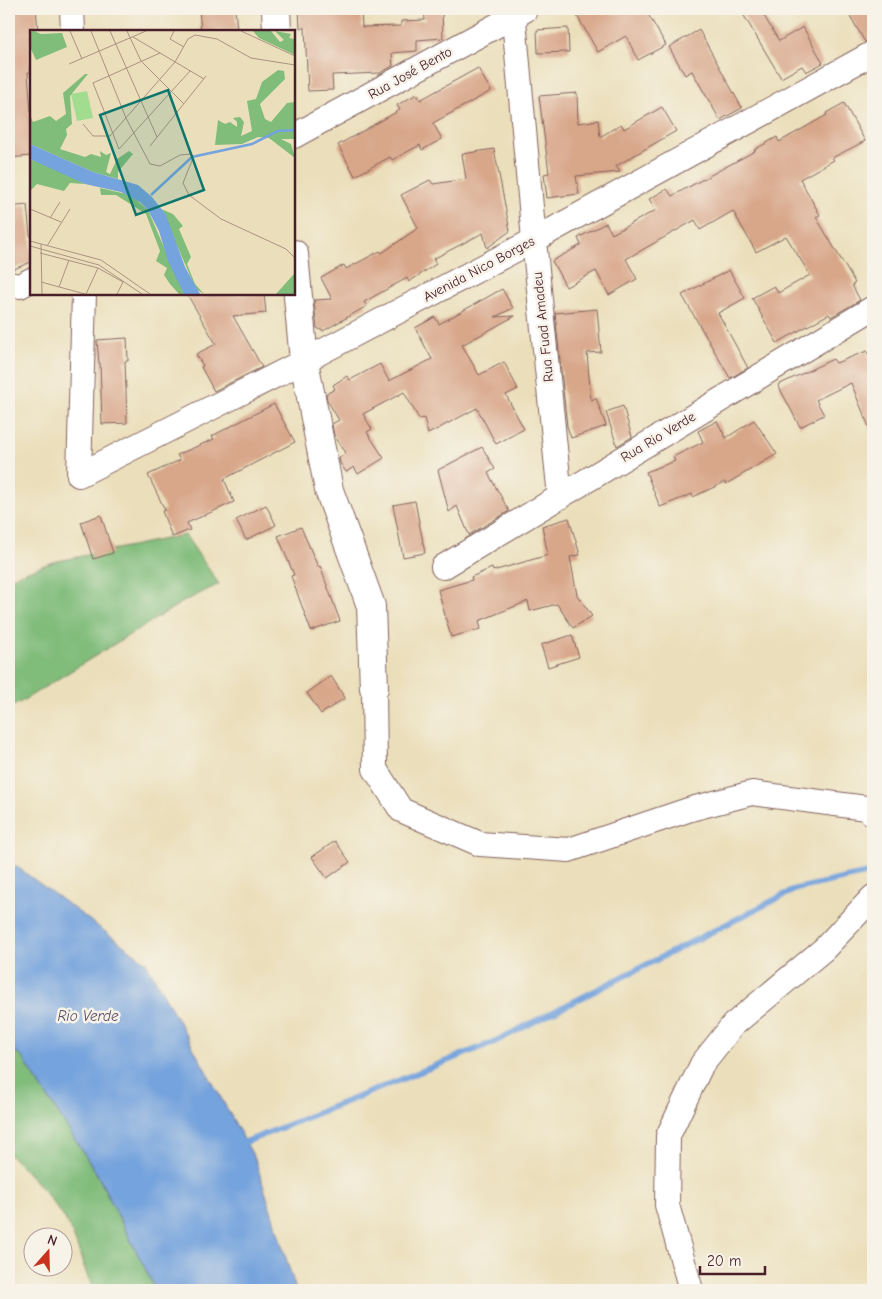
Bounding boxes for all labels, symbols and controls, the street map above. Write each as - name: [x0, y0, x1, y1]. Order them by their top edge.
- inset map: [30, 30, 295, 295]
- street label: Rua José Bento: [365, 43, 455, 103]
- street label: Avenida Nico Borges: [420, 232, 538, 306]
- street label: Rua Fuad Amadeu: [529, 271, 557, 383]
- street label: Rua Rio Verde: [618, 408, 698, 466]
- water label: Rio Verde: [57, 1007, 119, 1025]
- north arrow: [22, 1226, 72, 1276]
- text: N: [45, 1231, 59, 1250]
- scale bar: [700, 1244, 764, 1276]
- text: 20 m: [707, 1252, 741, 1270]

